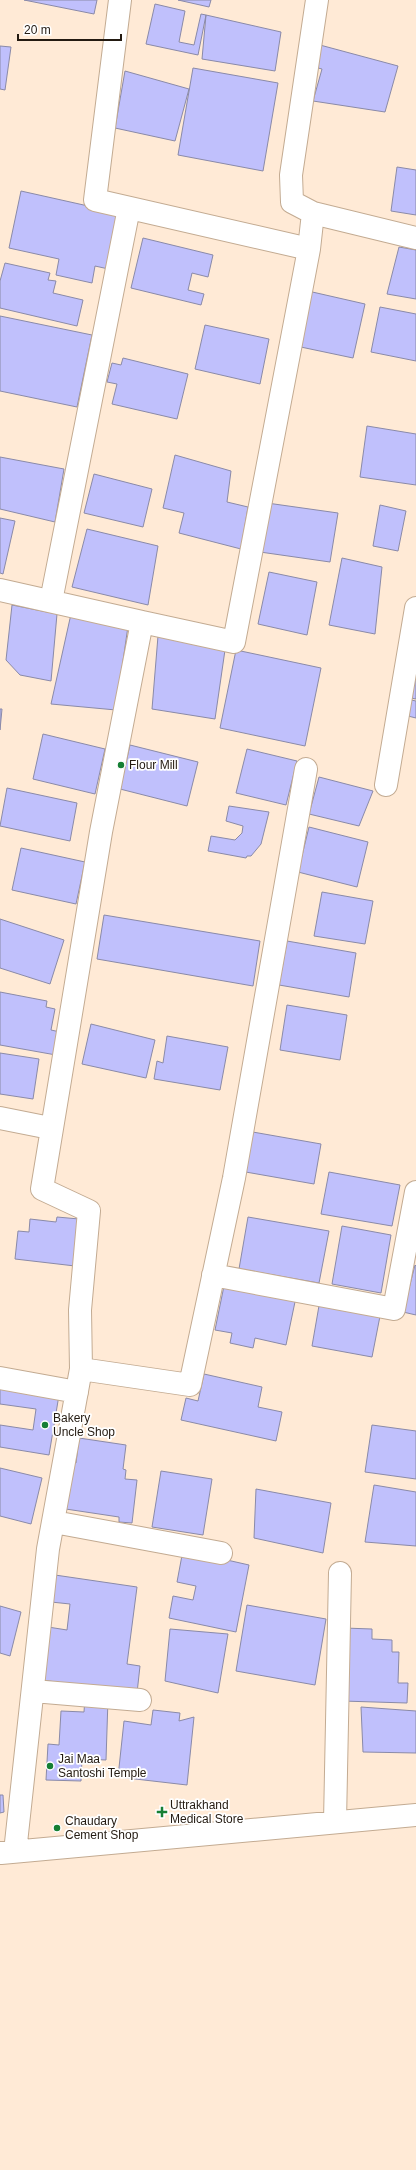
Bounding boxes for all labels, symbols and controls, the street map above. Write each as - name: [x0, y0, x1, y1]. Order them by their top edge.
- scale bar: [18, 16, 121, 42]
- text: 20 m: [24, 23, 51, 37]
- place label: Flour Mill: [129, 758, 178, 772]
- marker: Flour Mill: [116, 760, 126, 770]
- place label: Bakery Uncle Shop: [53, 1411, 115, 1439]
- marker: Bakery Uncle Shop: [40, 1420, 50, 1430]
- place label: Jai Maa Santoshi Temple: [58, 1752, 147, 1780]
- marker: Jai Maa Santoshi Temple: [45, 1761, 55, 1771]
- place label: Uttrakhand Medical Store: [170, 1798, 244, 1826]
- marker: Uttrakhand Medical Store: [157, 1807, 167, 1817]
- place label: Chaudary Cement Shop: [65, 1814, 139, 1842]
- marker: Chaudary Cement Shop: [52, 1823, 62, 1833]

